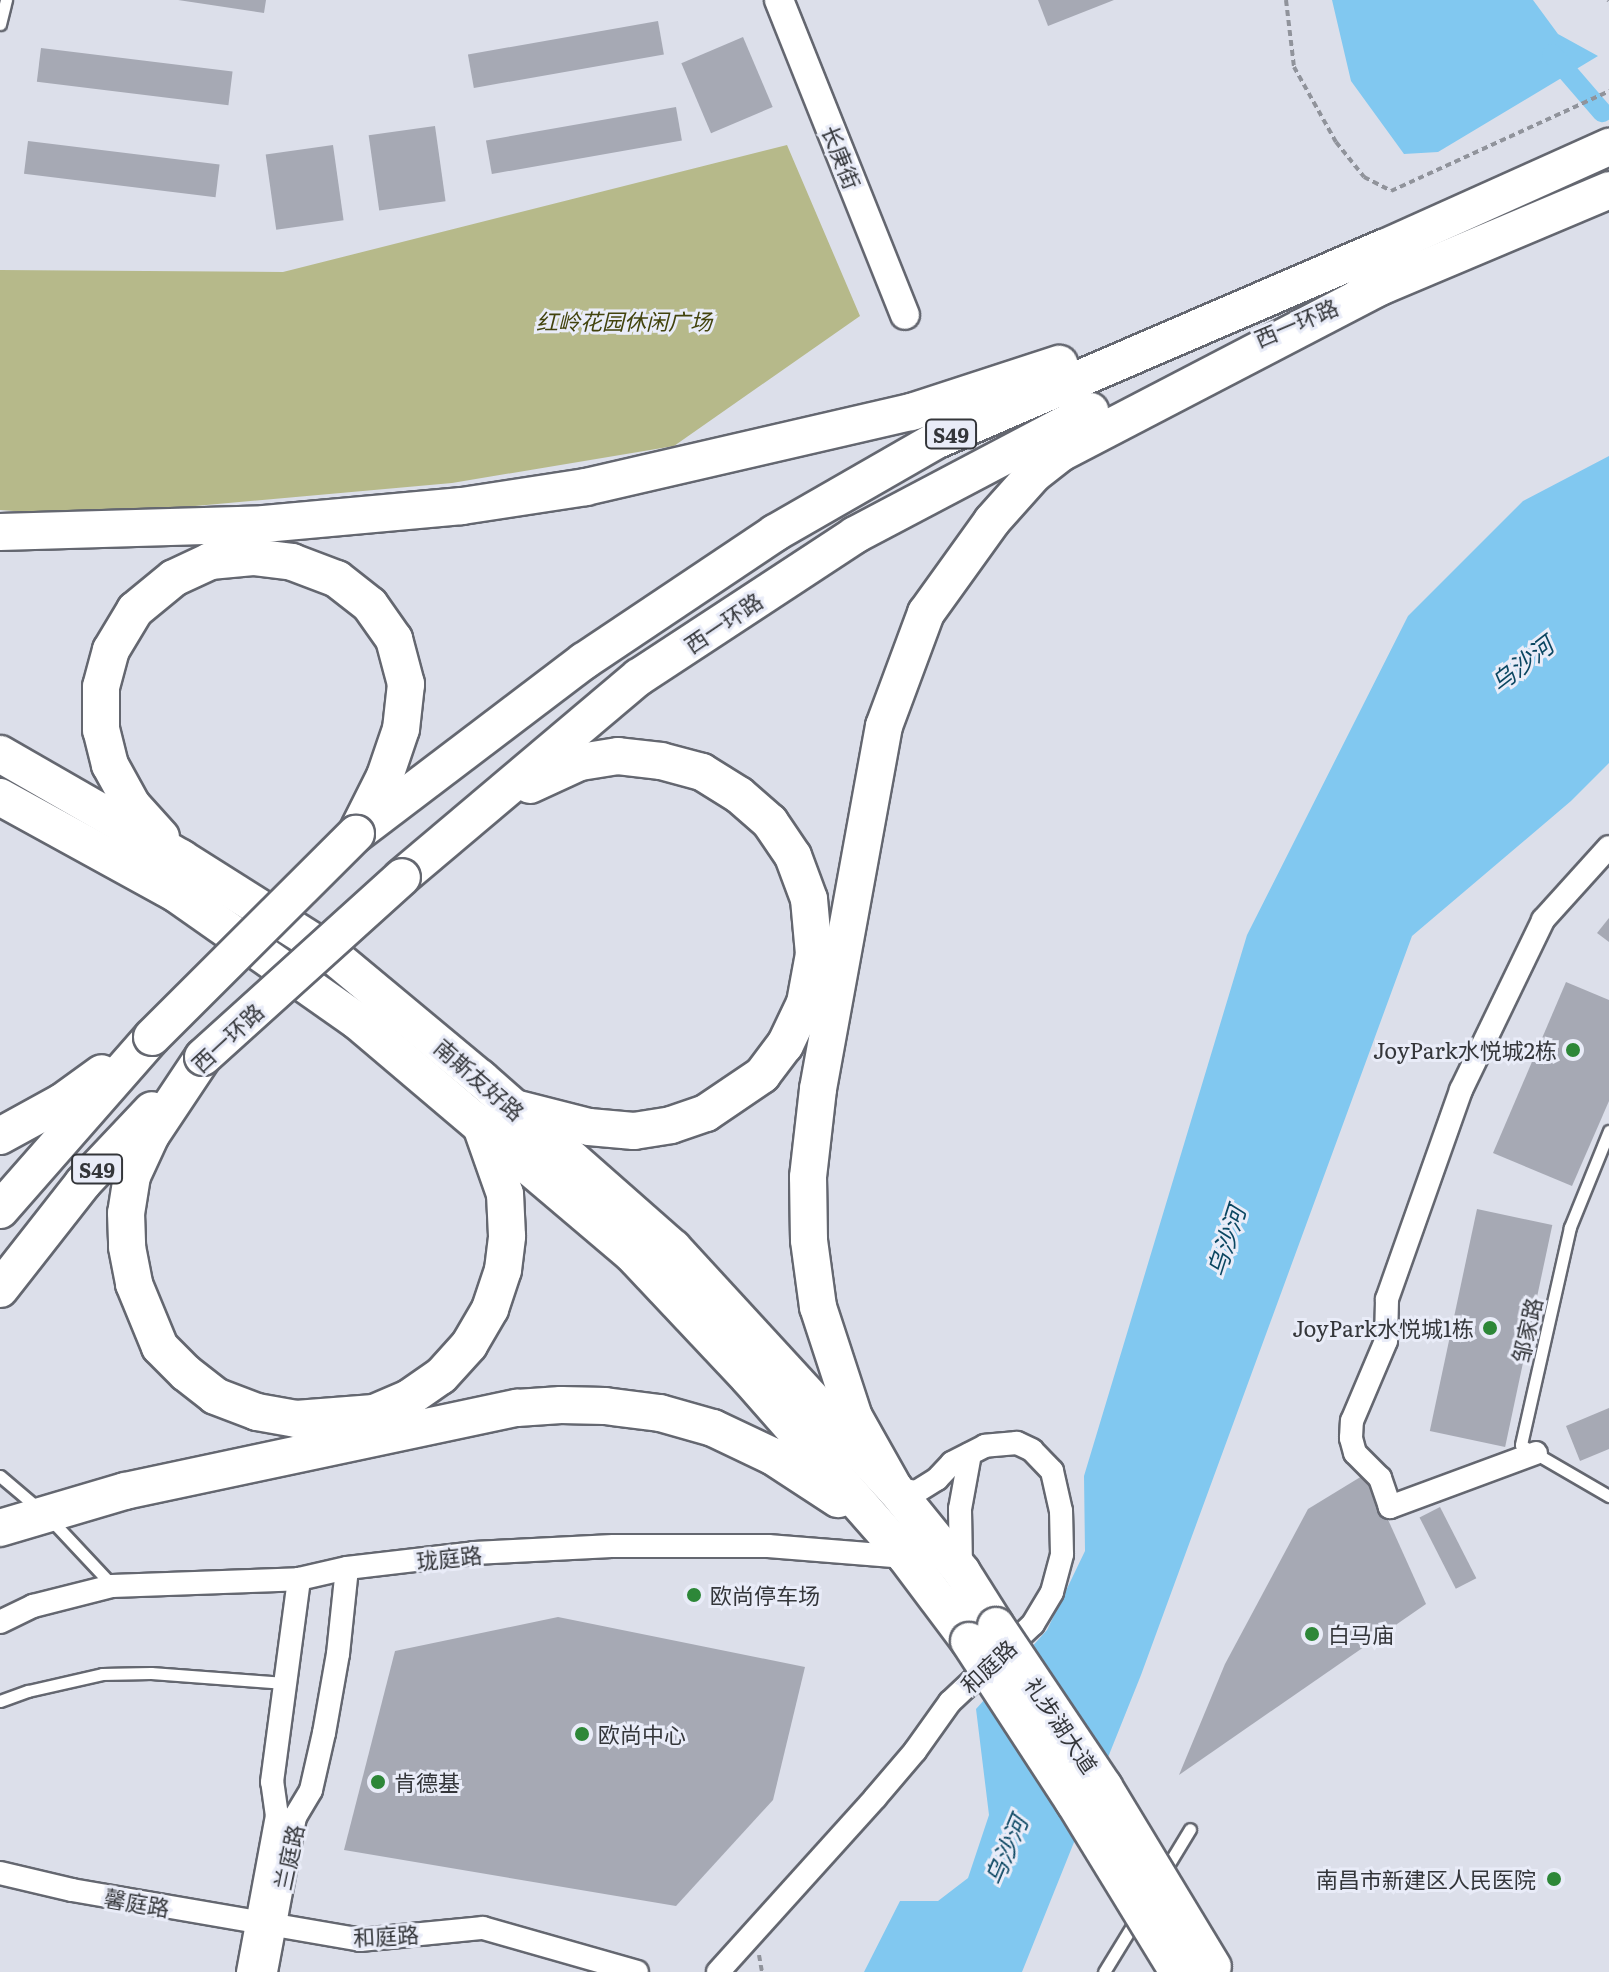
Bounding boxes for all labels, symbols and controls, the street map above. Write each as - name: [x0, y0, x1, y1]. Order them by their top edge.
- street label: 长庚街: [817, 121, 867, 193]
- street label: 西一环路: [1250, 293, 1342, 351]
- park label: 红岭花园休闲广场: [536, 308, 712, 334]
- road number: S49: [925, 418, 977, 450]
- street label: 西一环路: [679, 586, 767, 658]
- water label: 乌沙河: [1484, 629, 1558, 697]
- street label: 西一环路: [186, 997, 268, 1077]
- street label: 南斯友好路: [430, 1033, 530, 1125]
- place label: JoyPark水悦城2栋: [1373, 1037, 1557, 1063]
- marker: JoyPark水悦城2栋: [1564, 1041, 1582, 1059]
- road number: S49: [71, 1153, 123, 1185]
- water label: 乌沙河: [1200, 1202, 1250, 1280]
- street label: 邹家路: [1506, 1295, 1546, 1365]
- place label: JoyPark水悦城1栋: [1292, 1315, 1474, 1341]
- marker: JoyPark水悦城1栋: [1481, 1319, 1499, 1337]
- street label: 珑庭路: [415, 1540, 483, 1574]
- place label: 欧尚停车场: [710, 1582, 820, 1608]
- marker: 欧尚停车场: [685, 1586, 703, 1604]
- place label: 白马庙: [1328, 1621, 1394, 1647]
- marker: 白马庙: [1303, 1625, 1321, 1643]
- street label: 和庭路: [955, 1634, 1021, 1698]
- street label: 礼步湖大道: [1020, 1672, 1104, 1778]
- place label: 欧尚中心: [598, 1721, 686, 1747]
- marker: 欧尚中心: [573, 1725, 591, 1743]
- place label: 肯德基: [394, 1769, 460, 1795]
- marker: 肯德基: [369, 1773, 387, 1791]
- water label: 乌沙河: [978, 1811, 1032, 1889]
- street label: 兰庭路: [268, 1822, 308, 1892]
- place label: 南昌市新建区人民医院: [1316, 1866, 1536, 1892]
- marker: 南昌市新建区人民医院: [1543, 1868, 1565, 1890]
- street label: 馨庭路: [102, 1883, 172, 1921]
- street label: 和庭路: [352, 1920, 420, 1950]

